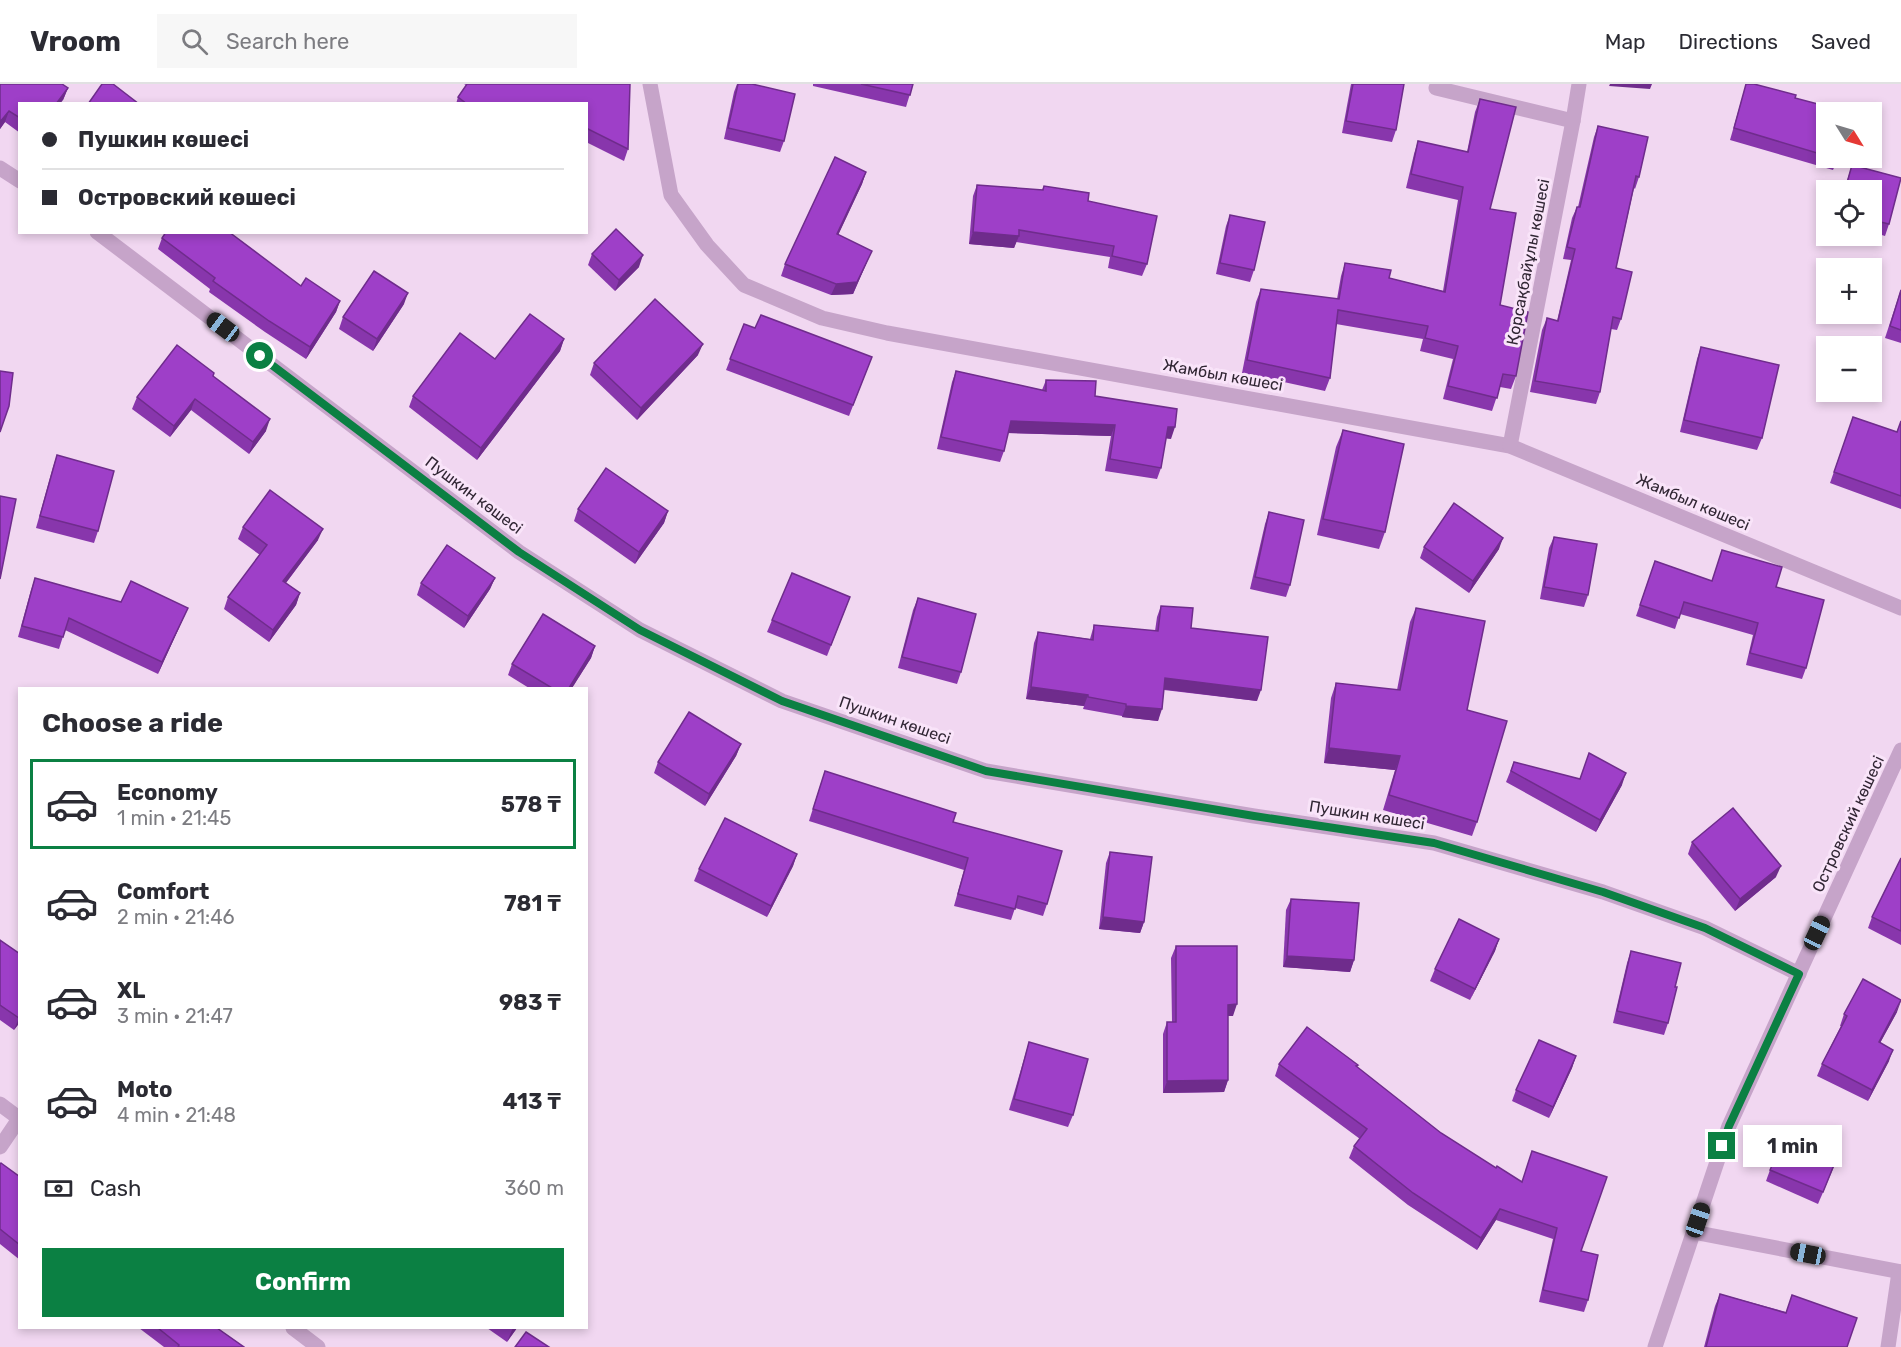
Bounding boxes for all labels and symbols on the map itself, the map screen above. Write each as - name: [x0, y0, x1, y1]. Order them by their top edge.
- north arrow: [1816, 102, 1882, 168]
- street label: Қорсақбайұлы көшесі: [1503, 177, 1553, 347]
- car: [203, 309, 243, 345]
- route start: [246, 342, 273, 369]
- street label: Жамбыл көшесі: [1162, 355, 1284, 395]
- street label: Пушкин көшесі: [422, 452, 526, 538]
- street label: Жамбыл көшесі: [1633, 470, 1753, 534]
- street label: Пушкин көшесі: [837, 692, 953, 748]
- street label: Островский көшесі: [1808, 753, 1888, 895]
- street label: Пушкин көшесі: [1308, 796, 1426, 834]
- car: [1801, 913, 1833, 953]
- callout: 1 min: [1743, 1125, 1842, 1167]
- route end: [1708, 1132, 1735, 1159]
- car: [1684, 1200, 1712, 1240]
- car: [1789, 1242, 1827, 1266]

